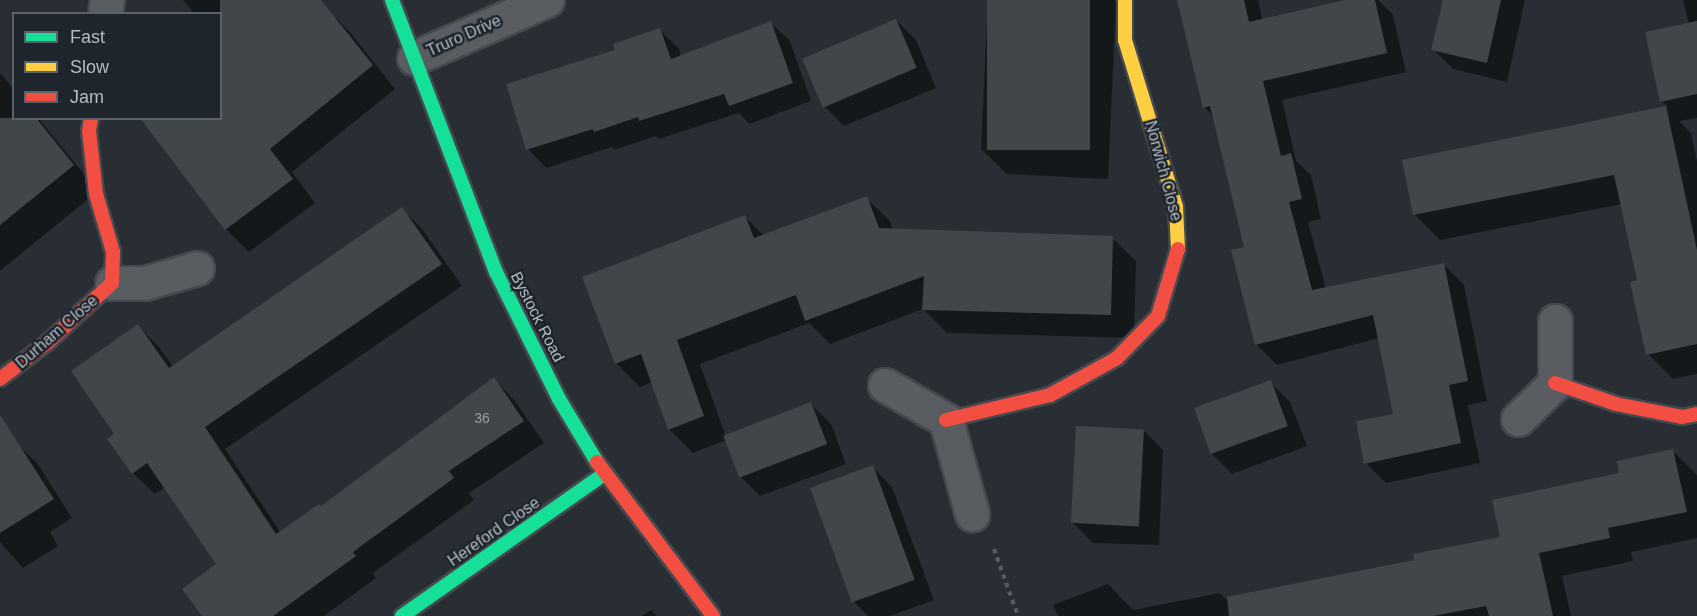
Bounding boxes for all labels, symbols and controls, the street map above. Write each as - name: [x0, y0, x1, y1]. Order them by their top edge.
- street label: Truro Drive: [424, 11, 504, 61]
- legend: [12, 12, 222, 120]
- text: Fast: [70, 27, 105, 47]
- text: Slow: [70, 57, 109, 77]
- text: Jam: [70, 87, 104, 107]
- street label: Norwich Close: [1140, 119, 1186, 223]
- street label: Bystock Road: [506, 269, 568, 365]
- street label: Durham Close: [12, 291, 102, 373]
- house number: 36: [474, 410, 490, 426]
- street label: Hereford Close: [444, 493, 544, 571]

